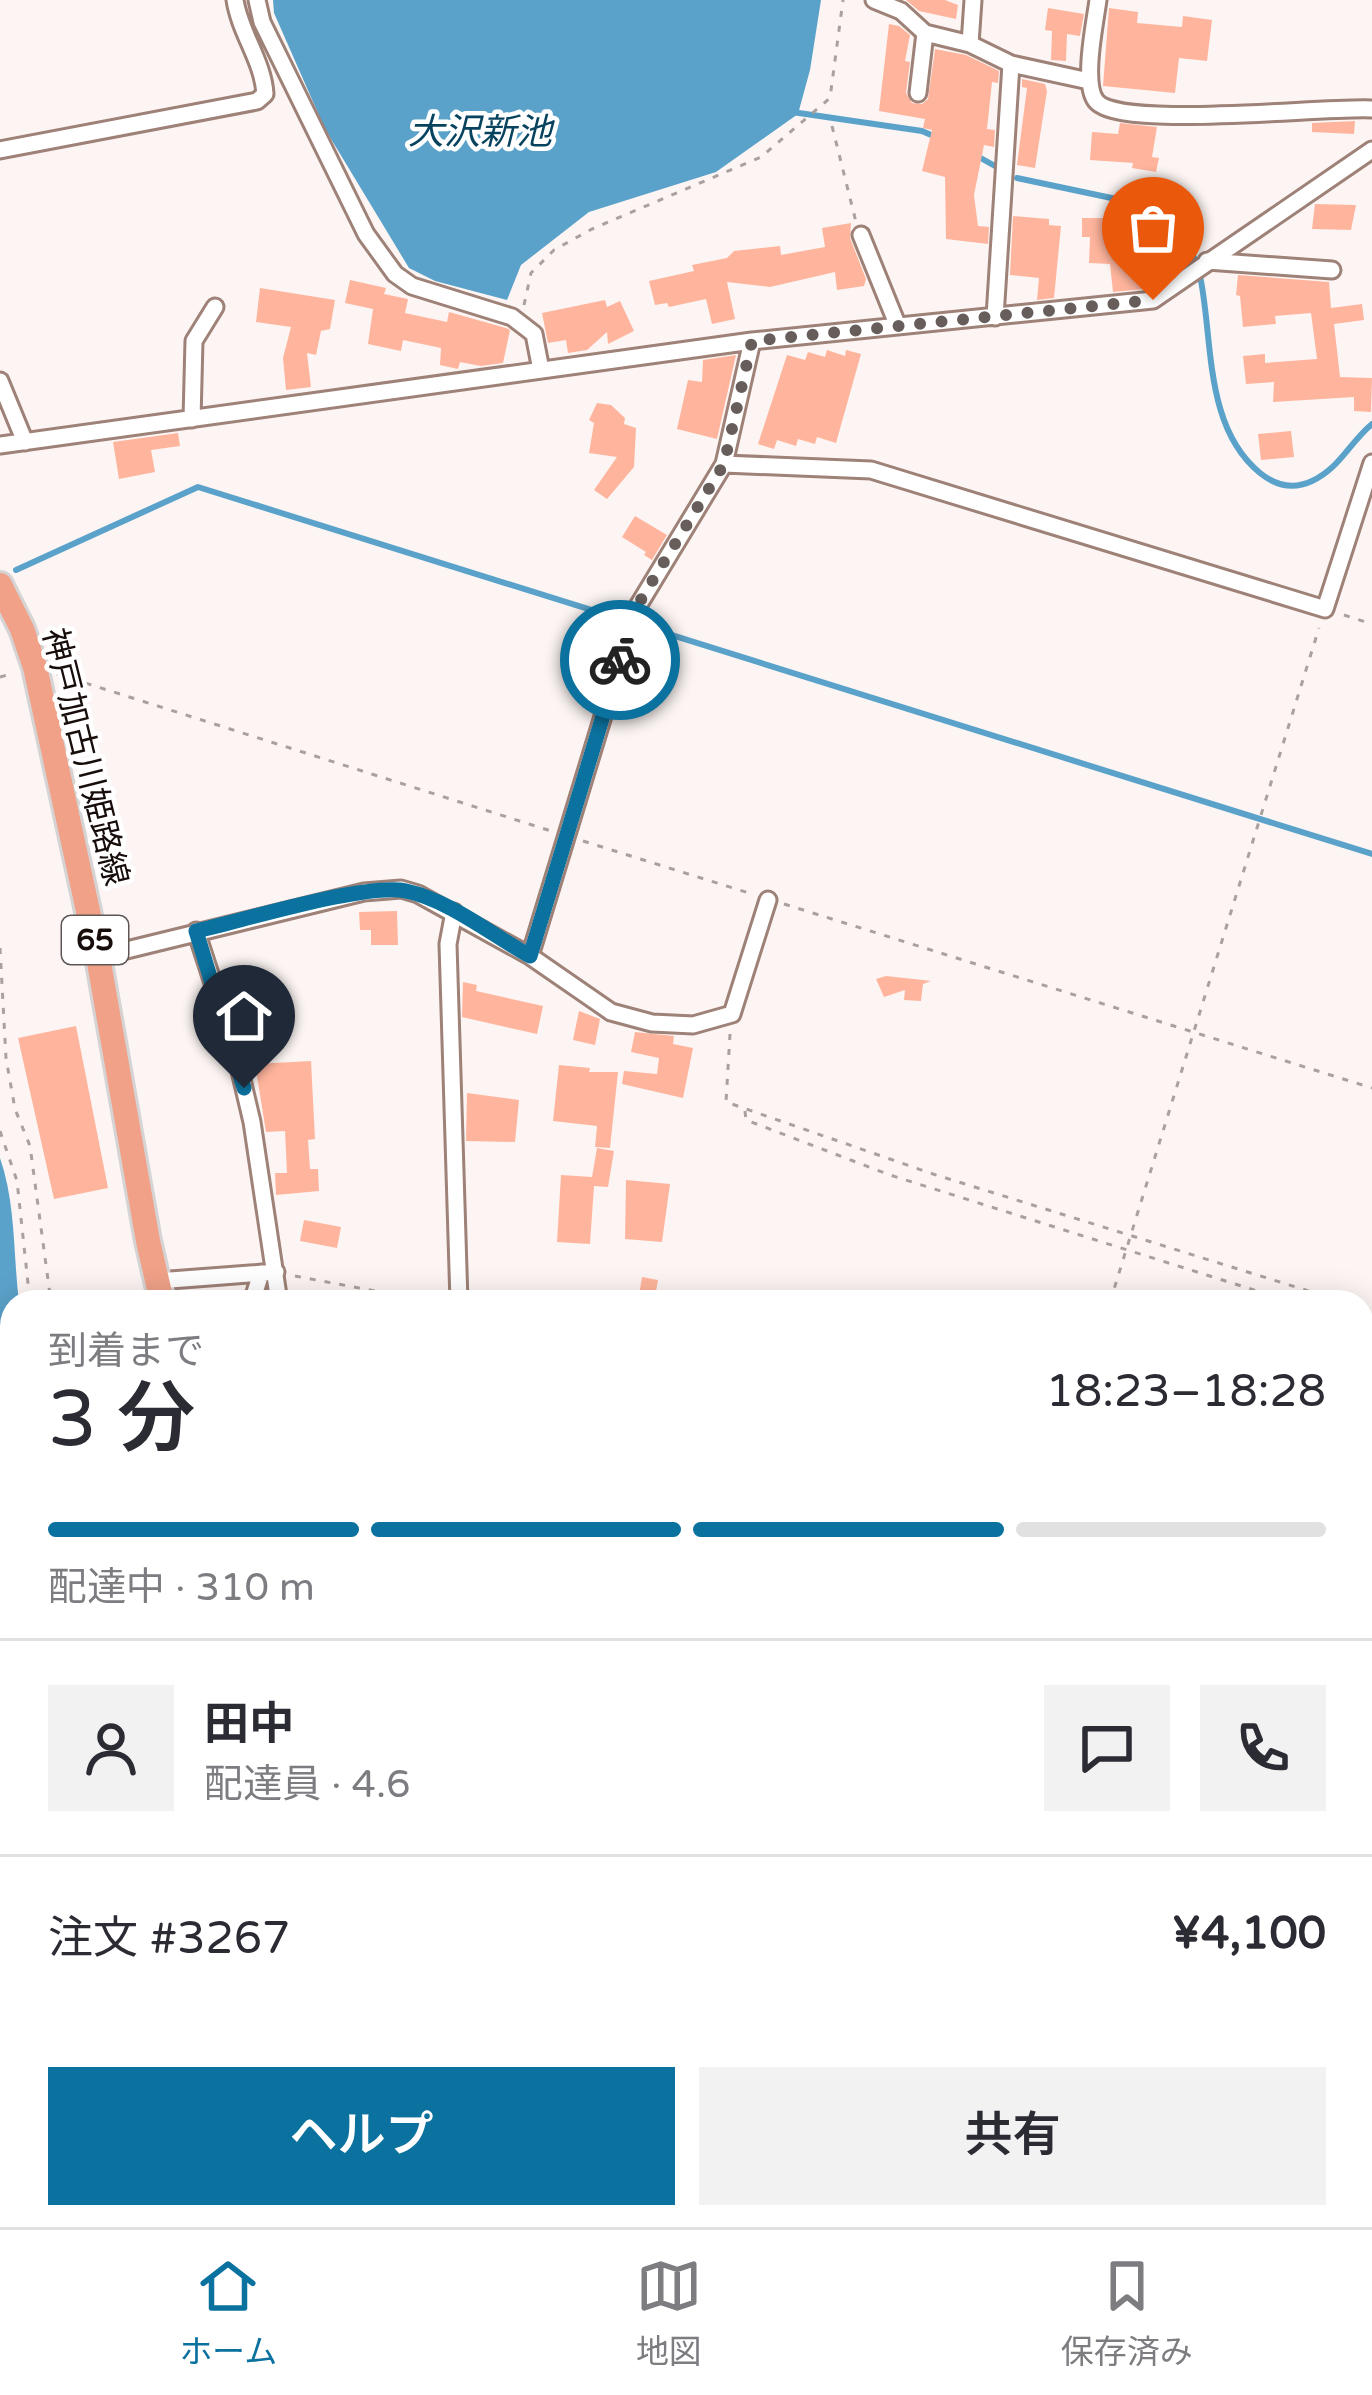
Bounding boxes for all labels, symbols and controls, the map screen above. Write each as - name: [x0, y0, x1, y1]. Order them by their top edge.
- water label: 大沢新池: [408, 111, 555, 154]
- pin: [1102, 177, 1204, 300]
- icon: bag: [1120, 195, 1186, 261]
- courier: [560, 600, 680, 720]
- street label: 神戸加古川姫路線: [34, 624, 136, 890]
- icon: bike: [587, 627, 653, 693]
- road number: 65: [62, 916, 128, 964]
- pin: [193, 965, 295, 1088]
- icon: home: [211, 983, 277, 1049]
- text: 到着まで: [48, 1328, 204, 1375]
- text: 18:23–18:28: [1046, 1365, 1326, 1419]
- text: 3 分: [48, 1373, 195, 1467]
- text: 配達中 · 310 m: [48, 1564, 315, 1611]
- button: person: [48, 1685, 174, 1811]
- button: chat: [1044, 1685, 1170, 1811]
- button: phone: [1200, 1685, 1326, 1811]
- text: 田中: [204, 1698, 294, 1752]
- text: 配達員 · 4.6: [204, 1761, 411, 1808]
- text: ¥4,100: [1172, 1907, 1326, 1961]
- text: 注文 #3267: [48, 1912, 290, 1966]
- button: ヘルプ: [48, 2067, 675, 2205]
- button: 共有: [699, 2067, 1326, 2205]
- tab: ホーム: [179, 2253, 277, 2373]
- tab: 地図: [636, 2253, 702, 2373]
- tab: 保存済み: [1061, 2253, 1193, 2373]

